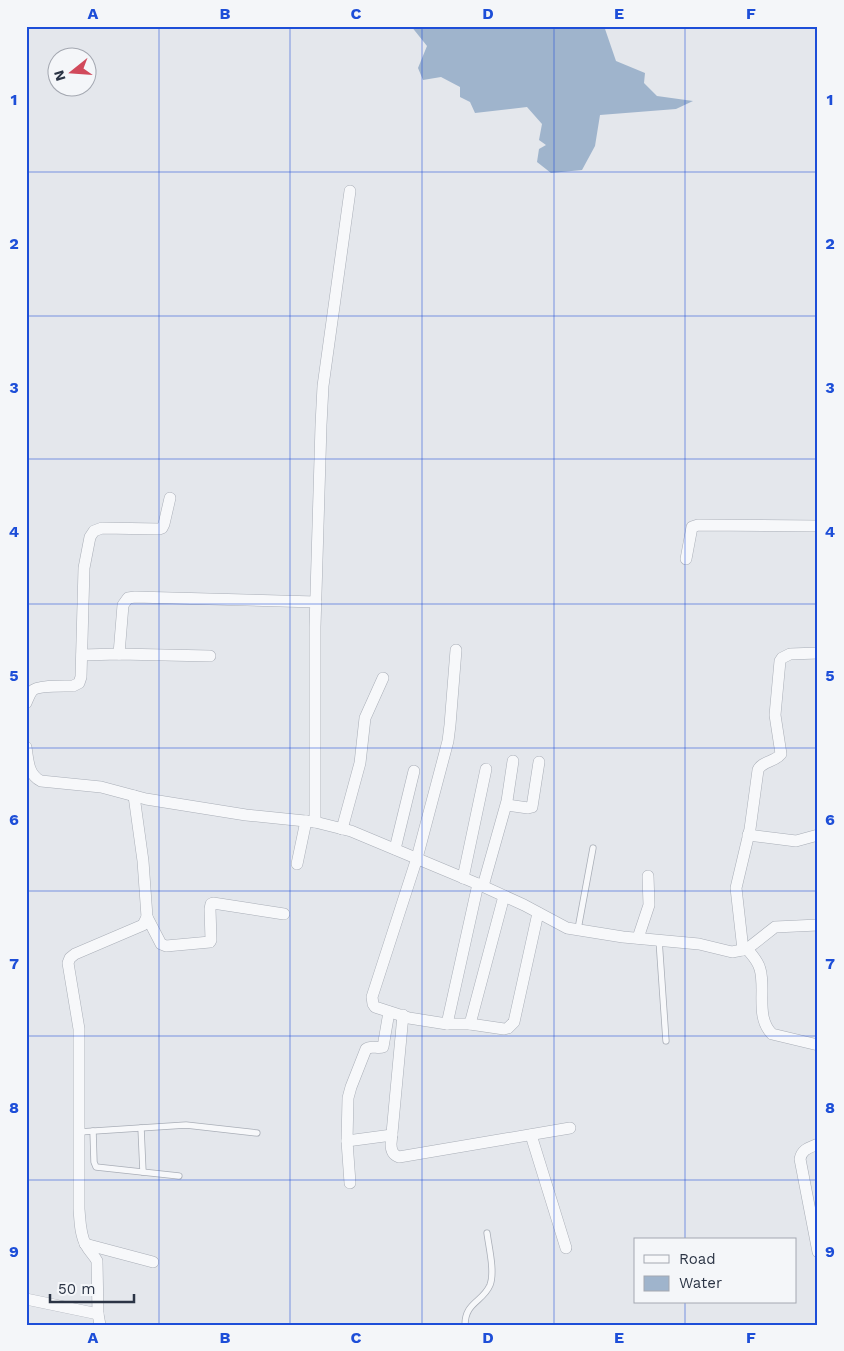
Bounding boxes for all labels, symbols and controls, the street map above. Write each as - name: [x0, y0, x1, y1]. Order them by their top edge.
- text: A: [88, 4, 99, 23]
- text: B: [220, 4, 231, 23]
- text: C: [351, 4, 362, 23]
- text: D: [482, 4, 494, 23]
- text: E: [614, 4, 624, 23]
- text: F: [746, 4, 756, 23]
- north arrow: [48, 48, 98, 98]
- text: N: [50, 69, 69, 83]
- text: 1: [11, 90, 17, 109]
- text: 1: [827, 90, 833, 109]
- text: 2: [9, 234, 19, 253]
- text: 2: [825, 234, 835, 253]
- text: 3: [9, 378, 19, 397]
- text: 3: [825, 378, 835, 397]
- text: 4: [9, 522, 19, 541]
- text: 4: [825, 522, 835, 541]
- text: 5: [9, 666, 19, 685]
- text: 5: [825, 666, 835, 685]
- text: 6: [9, 810, 19, 829]
- text: 6: [825, 810, 835, 829]
- text: 7: [9, 954, 19, 973]
- text: 7: [825, 954, 835, 973]
- text: 8: [9, 1098, 19, 1117]
- text: 8: [825, 1098, 835, 1117]
- legend: [634, 1238, 796, 1304]
- text: 9: [9, 1242, 19, 1261]
- text: 9: [825, 1242, 835, 1261]
- text: Road: [679, 1250, 716, 1268]
- scale bar: [50, 1271, 134, 1303]
- text: Water: [679, 1274, 722, 1292]
- text: 50 m: [58, 1280, 95, 1298]
- text: A: [88, 1328, 99, 1347]
- text: B: [220, 1328, 231, 1347]
- text: C: [351, 1328, 362, 1347]
- text: D: [482, 1328, 494, 1347]
- text: E: [614, 1328, 624, 1347]
- text: F: [746, 1328, 756, 1347]

